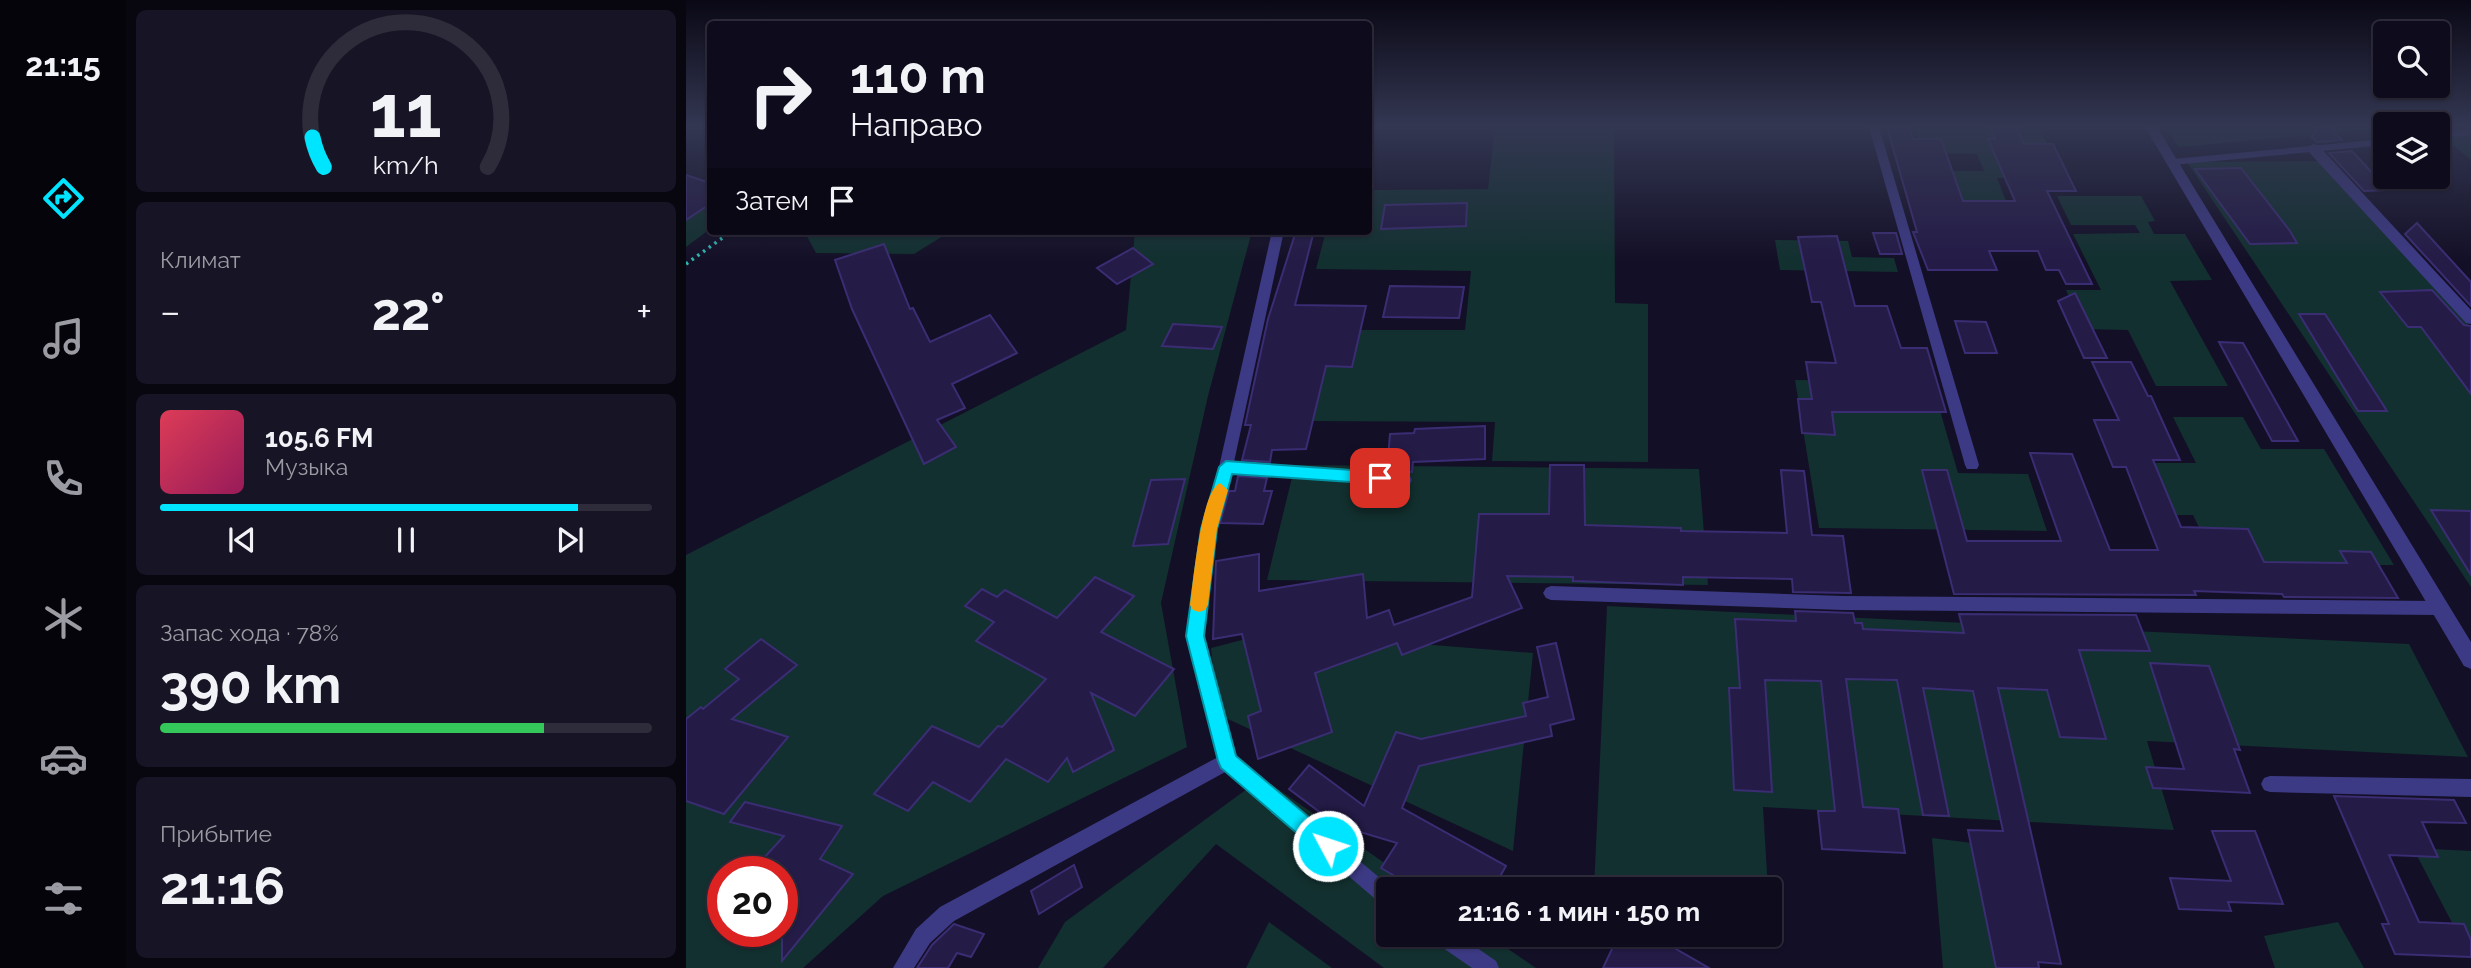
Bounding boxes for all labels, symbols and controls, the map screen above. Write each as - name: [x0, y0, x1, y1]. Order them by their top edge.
- map controls: [2373, 21, 2450, 189]
- button: search: [2373, 21, 2450, 98]
- text: 21:15: [25, 46, 101, 83]
- text: 110 m: [850, 47, 986, 104]
- icon: right: [735, 49, 826, 140]
- text: 11: [370, 69, 442, 154]
- text: Направо: [850, 106, 982, 143]
- button: layers: [2373, 112, 2450, 189]
- text: km/h: [373, 150, 439, 180]
- icon: directions: [39, 174, 88, 223]
- icon: arrive: [823, 182, 861, 220]
- text: Затем: [735, 186, 809, 216]
- text: Климат: [160, 246, 241, 273]
- text: 22°: [372, 281, 445, 342]
- text: −: [160, 289, 180, 334]
- text: +: [636, 289, 652, 334]
- icon: music: [39, 314, 88, 363]
- text: 105.6 FM: [265, 423, 374, 453]
- pin: [1350, 448, 1410, 508]
- text: Музыка: [265, 453, 348, 480]
- icon: phone: [39, 454, 88, 503]
- icon: arrive: [1361, 459, 1399, 497]
- icon: previous: [223, 521, 261, 559]
- icon: pause: [387, 521, 425, 559]
- icon: next: [551, 521, 589, 559]
- icon: climate: [39, 594, 88, 643]
- text: Запас хода · 78%: [160, 619, 339, 646]
- text: 390 km: [160, 654, 341, 715]
- icon: car: [39, 734, 88, 783]
- position arrow: [1291, 809, 1365, 883]
- text: Прибытие: [160, 820, 272, 847]
- text: 21:16: [160, 855, 285, 916]
- speed limit sign: 20: [707, 856, 798, 947]
- icon: filters: [39, 874, 88, 923]
- text: 21:16 · 1 мин · 150 m: [1458, 897, 1700, 927]

